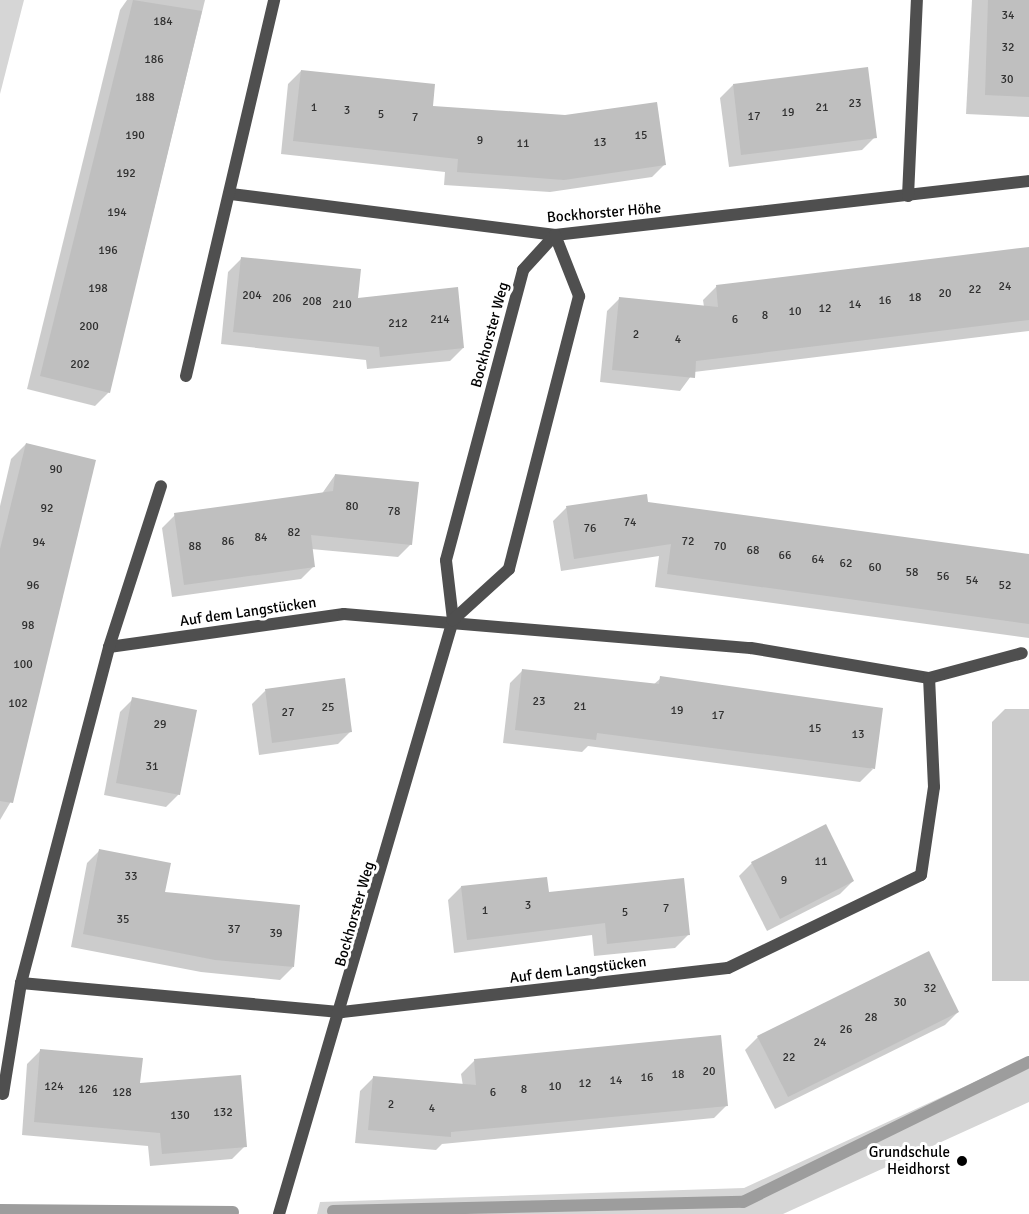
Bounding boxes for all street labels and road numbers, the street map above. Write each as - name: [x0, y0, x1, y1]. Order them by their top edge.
- street label: Bockhorster Höhe: [546, 199, 662, 227]
- street label: Bockhorster Weg: [467, 280, 513, 390]
- street label: Auf dem Langstücken: [179, 594, 317, 630]
- street label: Bockhorster Weg: [331, 859, 379, 969]
- street label: Auf dem Langstücken: [509, 953, 647, 987]

